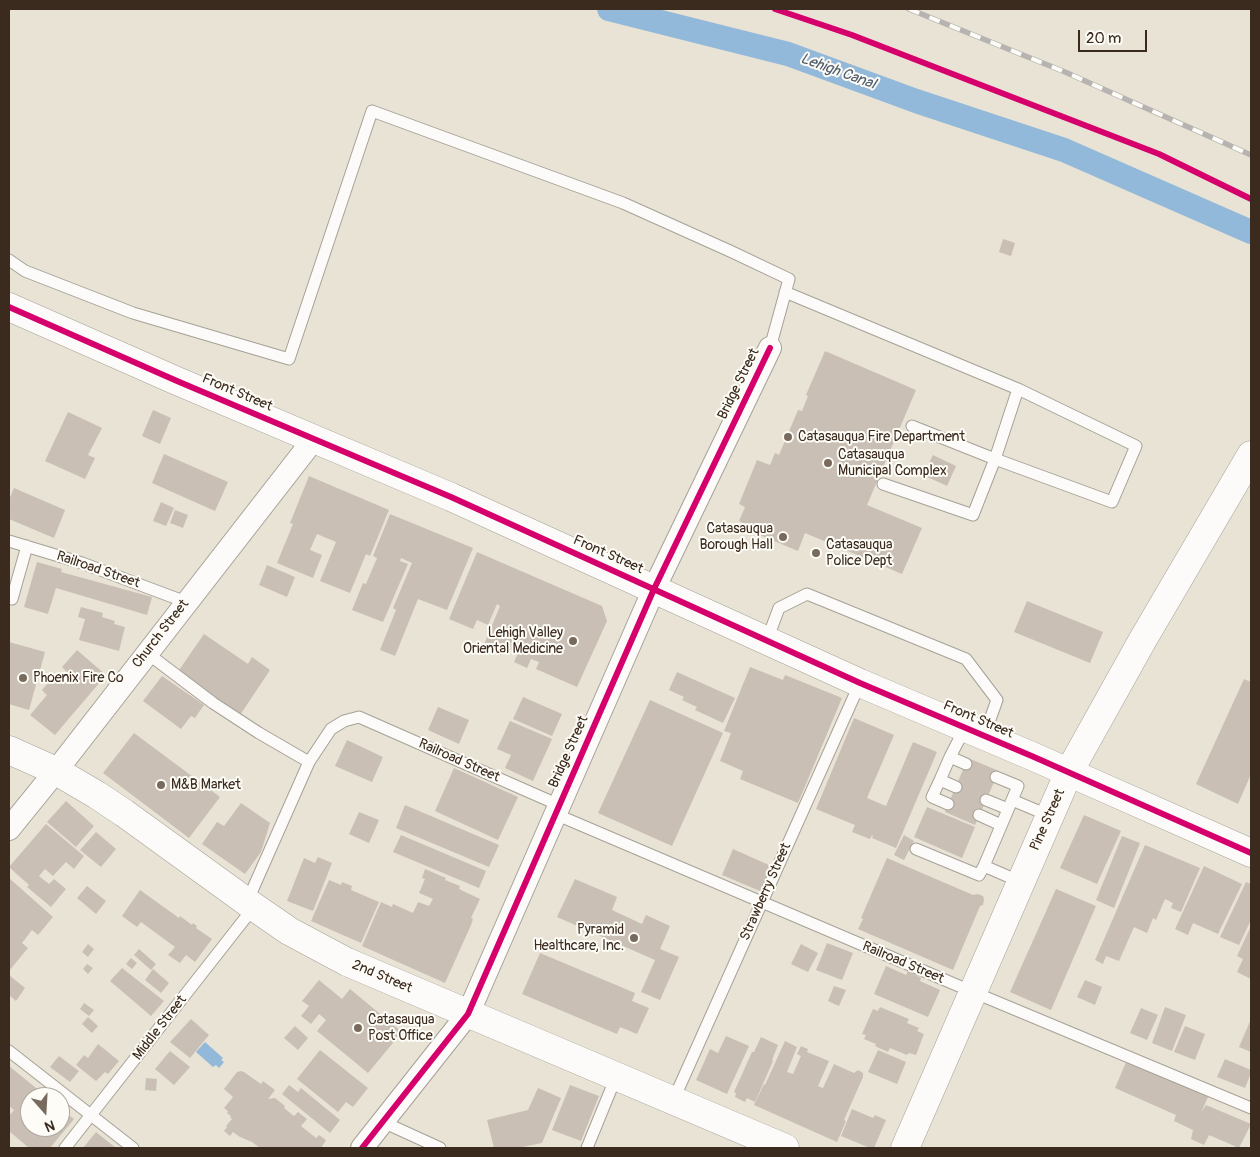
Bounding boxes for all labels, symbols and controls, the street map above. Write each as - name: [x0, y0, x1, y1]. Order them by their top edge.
- scale bar: [1080, 20, 1149, 52]
- text: 20 m: [1086, 29, 1121, 48]
- water label: Lehigh Canal: [798, 50, 878, 94]
- street label: Bridge Street: [715, 346, 763, 422]
- street label: Front Street: [199, 371, 275, 415]
- place label: Catasauqua Fire Department: [798, 429, 965, 445]
- marker: Catasauqua Fire Department: [782, 431, 794, 443]
- place label: Catasauqua Municipal Complex: [838, 447, 947, 480]
- marker: Catasauqua Municipal Complex: [822, 457, 834, 469]
- place label: Catasauqua Borough Hall: [699, 521, 773, 554]
- marker: Catasauqua Borough Hall: [777, 531, 789, 543]
- street label: Front Street: [570, 532, 646, 578]
- place label: Catasauqua Police Dept: [826, 537, 893, 570]
- marker: Catasauqua Police Dept: [810, 547, 822, 559]
- street label: Railroad Street: [54, 548, 142, 592]
- street label: Church Street: [129, 597, 193, 671]
- place label: Lehigh Valley Oriental Medicine: [463, 625, 563, 658]
- marker: Lehigh Valley Oriental Medicine: [567, 635, 579, 647]
- place label: Phoenix Fire Co: [33, 670, 124, 686]
- marker: Phoenix Fire Co: [17, 672, 29, 684]
- street label: Front Street: [940, 698, 1016, 742]
- street label: Bridge Street: [546, 713, 592, 791]
- street label: Railroad Street: [416, 736, 502, 786]
- place label: M&B Market: [171, 777, 241, 793]
- marker: M&B Market: [155, 779, 167, 791]
- street label: Pine Street: [1027, 786, 1069, 854]
- street label: Strawberry Street: [737, 840, 795, 944]
- place label: Pyramid Healthcare, Inc.: [534, 922, 624, 954]
- marker: Pyramid Healthcare, Inc.: [628, 932, 640, 944]
- street label: Railroad Street: [860, 938, 946, 988]
- street label: 2nd Street: [349, 957, 415, 997]
- street label: Middle Street: [130, 992, 190, 1064]
- place label: Catasauqua Post Office: [368, 1012, 435, 1044]
- marker: Catasauqua Post Office: [352, 1022, 364, 1034]
- north arrow: [20, 1087, 70, 1137]
- text: N: [42, 1116, 57, 1135]

